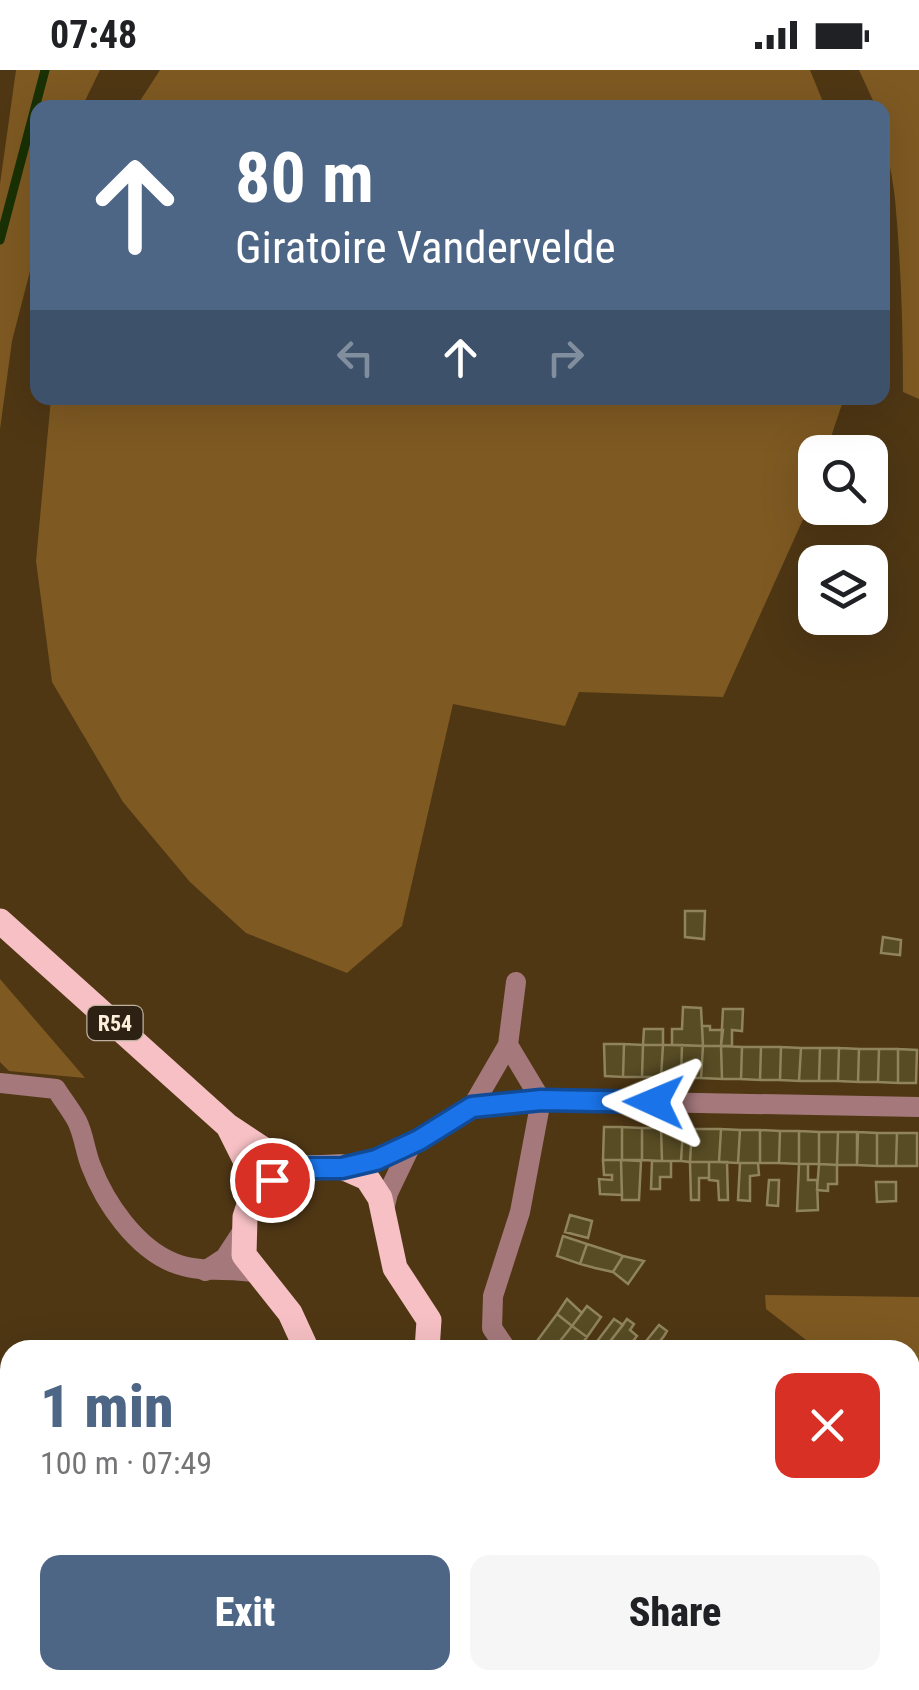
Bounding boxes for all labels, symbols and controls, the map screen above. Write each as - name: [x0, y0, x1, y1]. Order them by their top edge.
- text: 07:48: [50, 13, 137, 57]
- text: 80 m: [235, 137, 374, 219]
- icon: ahead: [70, 140, 200, 270]
- text: Giratoire Vandervelde: [235, 221, 616, 274]
- icon: left: [328, 330, 383, 385]
- icon: ahead: [433, 330, 488, 385]
- icon: right: [538, 330, 593, 385]
- map controls: [798, 435, 888, 635]
- button: search: [798, 435, 888, 525]
- button: layers: [798, 545, 888, 635]
- road number: R54: [88, 1006, 142, 1040]
- position arrow: [602, 1050, 706, 1154]
- pin: [230, 1138, 315, 1223]
- icon: arrive: [245, 1153, 300, 1208]
- text: 1 min: [40, 1371, 174, 1442]
- button: close: [775, 1373, 880, 1478]
- text: 100 m · 07:49: [40, 1444, 212, 1482]
- button: Exit: [40, 1555, 450, 1670]
- button: Share: [470, 1555, 880, 1670]

